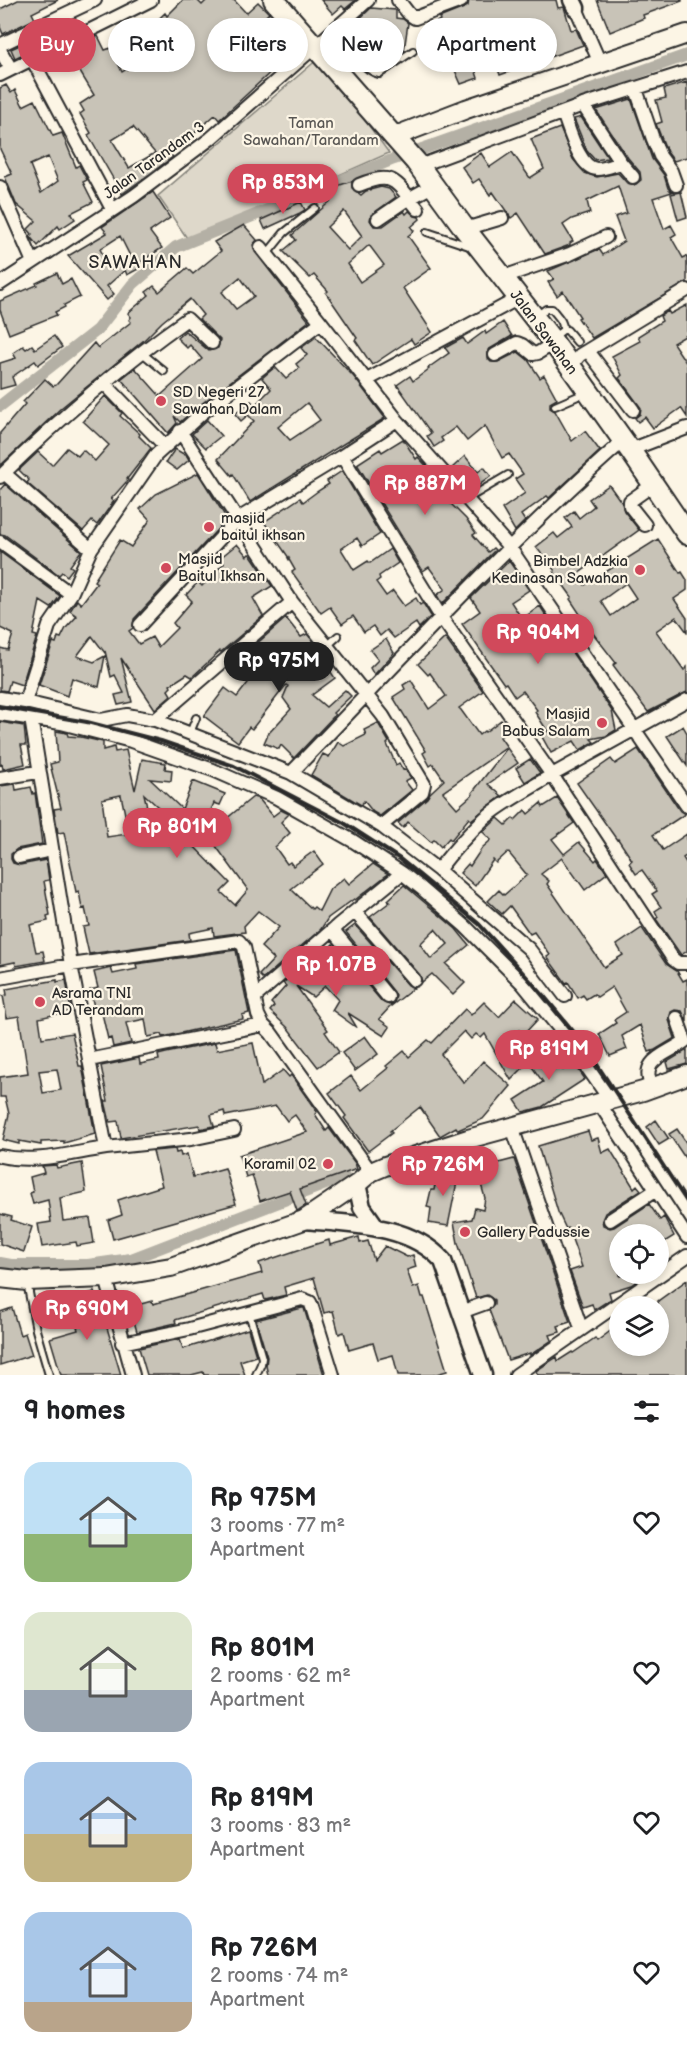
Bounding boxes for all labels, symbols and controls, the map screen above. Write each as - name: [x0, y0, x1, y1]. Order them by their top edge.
- chip: Buy: [18, 18, 96, 72]
- chip: Rent: [108, 18, 195, 72]
- chip: Filters: [207, 18, 308, 72]
- chip: New: [320, 18, 404, 72]
- chip: Apartment: [416, 18, 557, 72]
- park label: Taman Sawahan/Tarandam: [243, 114, 379, 150]
- street label: Jalan Tarandam 3: [100, 117, 209, 204]
- pin: Rp 853M: [228, 164, 338, 215]
- text: Rp 853M: [241, 171, 325, 195]
- district label: SAWAHAN: [88, 252, 184, 273]
- street label: Jalan Sawahan: [506, 286, 582, 378]
- place label: SD Negeri 27 Sawahan Dalam: [173, 383, 282, 419]
- marker: SD Negeri 27 Sawahan Dalam: [154, 394, 168, 408]
- pin: Rp 887M: [370, 465, 480, 516]
- text: Rp 887M: [384, 472, 466, 496]
- place label: masjid baitul ikhsan: [221, 509, 305, 545]
- marker: masjid baitul ikhsan: [202, 520, 216, 534]
- place label: Masjid Baitul Ikhsan: [178, 550, 265, 586]
- place label: Bimbel Adzkia Kedinasan Sawahan: [491, 552, 628, 588]
- marker: Masjid Baitul Ikhsan: [159, 561, 173, 575]
- marker: Bimbel Adzkia Kedinasan Sawahan: [633, 563, 647, 577]
- pin: Rp 904M: [483, 614, 593, 665]
- text: Rp 904M: [496, 621, 580, 645]
- pin: Rp 975M: [224, 642, 334, 693]
- text: Rp 975M: [238, 649, 320, 673]
- place label: Masjid Babus Salam: [502, 705, 590, 741]
- marker: Masjid Babus Salam: [595, 716, 609, 730]
- pin: Rp 801M: [122, 808, 232, 859]
- text: Rp 801M: [137, 815, 217, 839]
- pin: Rp 1.07B: [274, 946, 398, 997]
- text: Rp 1.07B: [296, 953, 377, 977]
- place label: Asrama TNI AD Terandam: [52, 984, 144, 1020]
- marker: Asrama TNI AD Terandam: [33, 995, 47, 1009]
- pin: Rp 819M: [494, 1030, 604, 1081]
- text: Rp 819M: [509, 1037, 589, 1061]
- pin: Rp 726M: [388, 1146, 498, 1197]
- text: Rp 726M: [402, 1153, 484, 1177]
- place label: Koramil 02: [243, 1155, 316, 1174]
- marker: Koramil 02: [321, 1157, 335, 1171]
- place label: Gallery Padussie: [477, 1223, 590, 1242]
- map controls: [609, 1224, 669, 1356]
- button: locate: [609, 1224, 669, 1284]
- marker: Gallery Padussie: [458, 1225, 472, 1239]
- pin: Rp 690M: [32, 1290, 142, 1341]
- button: layers: [609, 1296, 669, 1356]
- text: Rp 690M: [45, 1297, 129, 1321]
- icon: filters: [630, 1395, 663, 1428]
- text: 9 homes: [24, 1396, 125, 1427]
- text: Rp 975M: [210, 1483, 317, 1514]
- icon: home: [72, 1486, 144, 1558]
- icon: heart: [630, 1506, 663, 1539]
- text: 3 rooms · 77 m²: [210, 1514, 345, 1538]
- text: Apartment: [210, 1538, 305, 1562]
- text: Rp 801M: [210, 1633, 315, 1664]
- icon: home: [72, 1636, 144, 1708]
- icon: heart: [630, 1656, 663, 1689]
- text: 2 rooms · 62 m²: [210, 1664, 351, 1688]
- text: Apartment: [210, 1688, 305, 1712]
- text: Rp 819M: [210, 1783, 314, 1814]
- icon: home: [72, 1786, 144, 1858]
- icon: heart: [630, 1806, 663, 1839]
- text: 3 rooms · 83 m²: [210, 1814, 351, 1838]
- text: Apartment: [210, 1838, 305, 1862]
- text: Rp 726M: [210, 1933, 318, 1964]
- icon: home: [72, 1936, 144, 2008]
- icon: heart: [630, 1956, 663, 1989]
- text: 2 rooms · 74 m²: [210, 1964, 348, 1988]
- text: Apartment: [210, 1988, 305, 2012]

